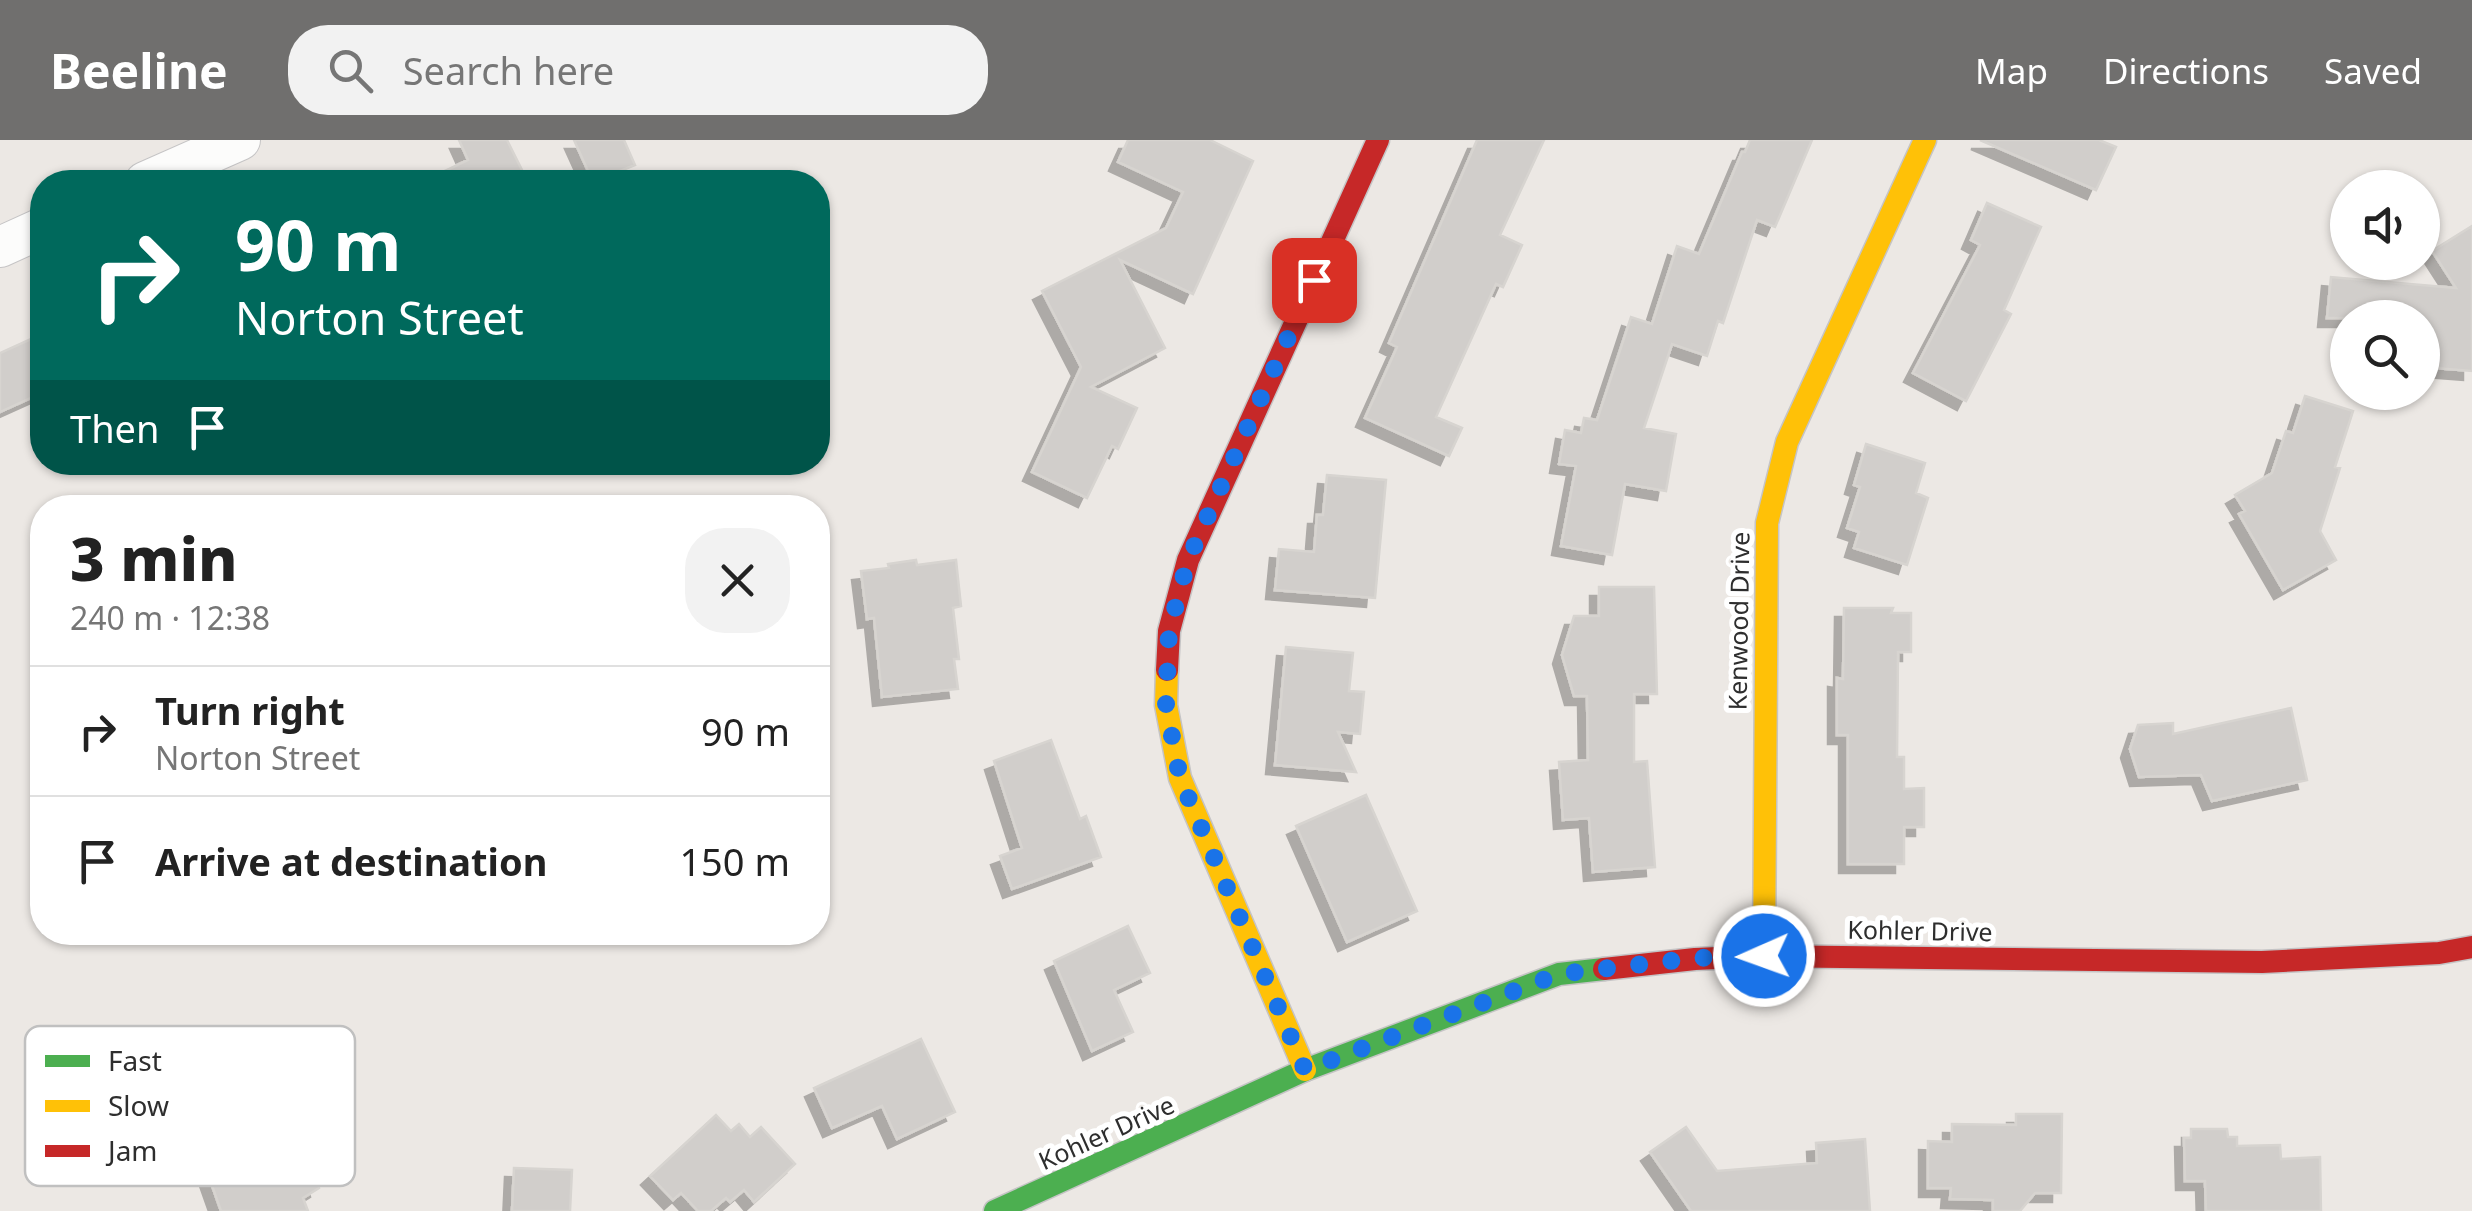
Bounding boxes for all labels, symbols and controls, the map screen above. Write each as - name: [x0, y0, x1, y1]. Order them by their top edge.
- search box: [288, 25, 988, 115]
- text: Beeline: [50, 38, 228, 103]
- icon: search: [323, 43, 378, 98]
- text: Search here: [403, 44, 614, 96]
- text: Map: [1975, 47, 2048, 94]
- text: Directions: [2103, 47, 2269, 94]
- text: Saved: [2324, 47, 2422, 94]
- map controls: [2330, 170, 2440, 410]
- button: sound: [2330, 170, 2440, 280]
- text: 90 m: [235, 196, 402, 292]
- icon: right: [70, 210, 200, 340]
- pin: [1272, 238, 1357, 323]
- icon: arrive: [1287, 253, 1342, 308]
- text: Norton Street: [235, 287, 524, 348]
- button: search: [2330, 300, 2440, 410]
- icon: arrive: [180, 400, 235, 455]
- text: Then: [70, 402, 160, 454]
- text: 3 min: [70, 517, 238, 599]
- button: close: [685, 528, 790, 633]
- street label: Kenwood Drive: [1719, 531, 1757, 711]
- text: 240 m · 12:38: [70, 596, 270, 639]
- text: Turn right: [155, 684, 345, 736]
- icon: right: [70, 704, 125, 759]
- text: 90 m: [701, 705, 790, 757]
- text: Norton Street: [155, 736, 360, 779]
- icon: arrive: [70, 834, 125, 889]
- text: Arrive at destination: [155, 835, 547, 887]
- text: 150 m: [679, 835, 790, 887]
- position arrow: [1712, 904, 1816, 1008]
- street label: Kohler Drive: [1847, 912, 1993, 948]
- legend: [25, 1026, 355, 1186]
- text: Fast: [108, 1041, 162, 1079]
- text: Slow: [108, 1086, 169, 1124]
- street label: Kohler Drive: [1033, 1087, 1179, 1177]
- text: Jam: [105, 1131, 158, 1169]

